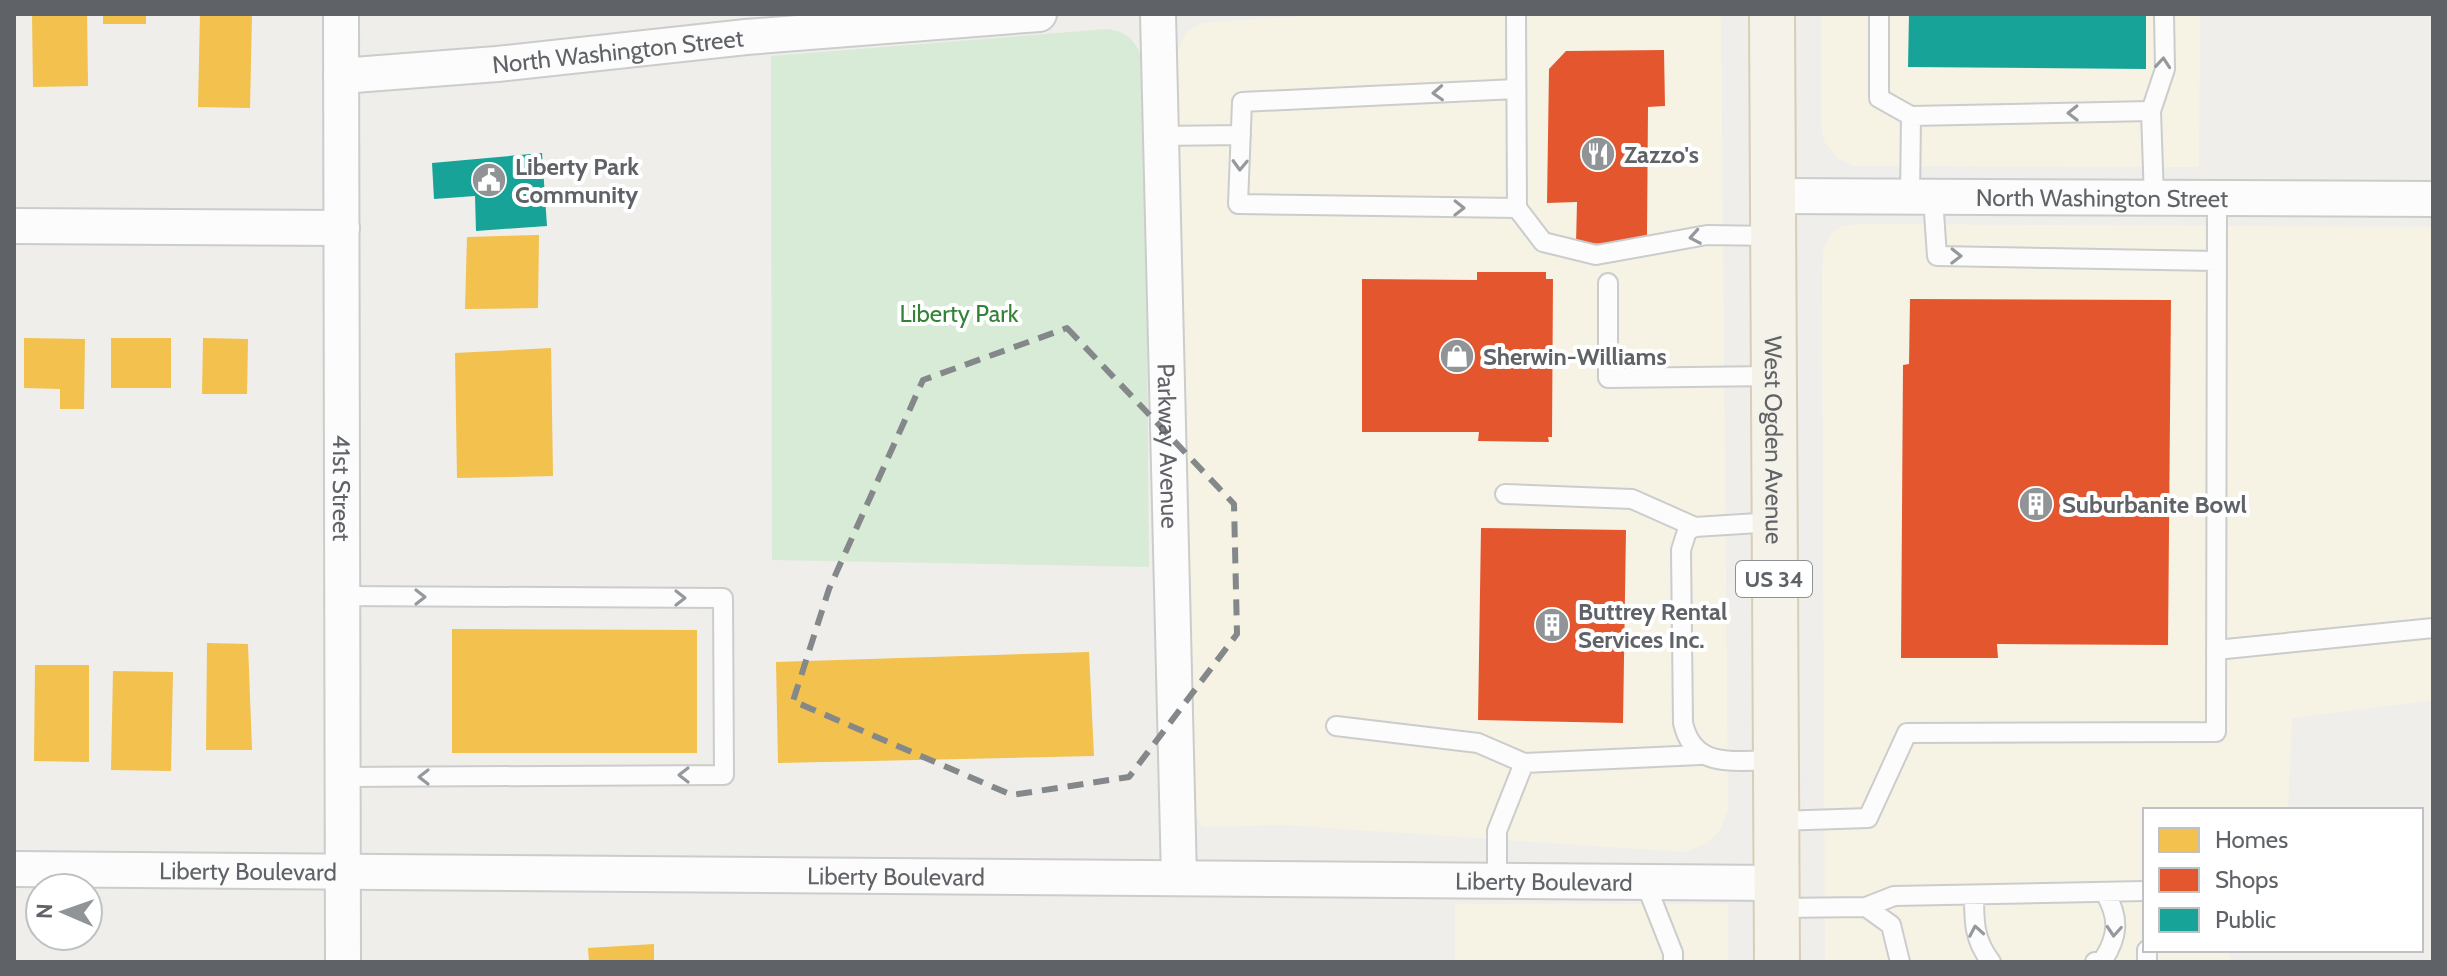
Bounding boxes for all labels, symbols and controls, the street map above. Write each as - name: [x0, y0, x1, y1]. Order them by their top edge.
- street label: North Washington Street: [491, 23, 745, 79]
- one-way arrow: [2155, 57, 2172, 70]
- one-way arrow: [1431, 85, 1444, 102]
- one-way arrow: [2066, 104, 2079, 121]
- restaurant icon: Zazzo's: [1579, 135, 1617, 173]
- place label: Zazzo's: [1624, 140, 1699, 169]
- place label: Liberty Park Community: [515, 152, 639, 209]
- one-way arrow: [1231, 159, 1248, 172]
- public building icon: Liberty Park Community: [470, 161, 508, 199]
- street label: North Washington Street: [1976, 182, 2228, 213]
- one-way arrow: [1453, 199, 1466, 216]
- one-way arrow: [1688, 228, 1702, 245]
- one-way arrow: [1950, 248, 1963, 265]
- park label: Liberty Park: [899, 299, 1019, 328]
- street label: West Ogden Avenue: [1759, 336, 1789, 544]
- shop icon: Sherwin-Williams: [1438, 337, 1476, 375]
- place label: Sherwin-Williams: [1483, 342, 1667, 371]
- street label: Parkway Avenue: [1152, 363, 1185, 529]
- street label: 41st Street: [327, 435, 357, 541]
- building icon: Suburbanite Bowl: [2017, 485, 2055, 523]
- place label: Suburbanite Bowl: [2062, 490, 2247, 519]
- road number: US 34: [1736, 561, 1812, 597]
- one-way arrow: [414, 588, 427, 606]
- one-way arrow: [674, 589, 687, 606]
- place label: Buttrey Rental Services Inc.: [1578, 597, 1727, 654]
- building icon: Buttrey Rental Services Inc.: [1533, 606, 1571, 644]
- one-way arrow: [677, 766, 690, 784]
- one-way arrow: [417, 768, 430, 786]
- legend: [2143, 808, 2423, 952]
- text: Homes: [2215, 825, 2288, 854]
- street label: Liberty Boulevard: [159, 856, 337, 886]
- street label: Liberty Boulevard: [807, 861, 985, 891]
- text: Shops: [2215, 865, 2278, 894]
- street label: Liberty Boulevard: [1455, 866, 1633, 896]
- north arrow: [24, 872, 104, 952]
- text: N: [31, 903, 58, 920]
- text: Public: [2215, 905, 2276, 934]
- one-way arrow: [1968, 924, 1985, 937]
- one-way arrow: [2106, 925, 2123, 938]

